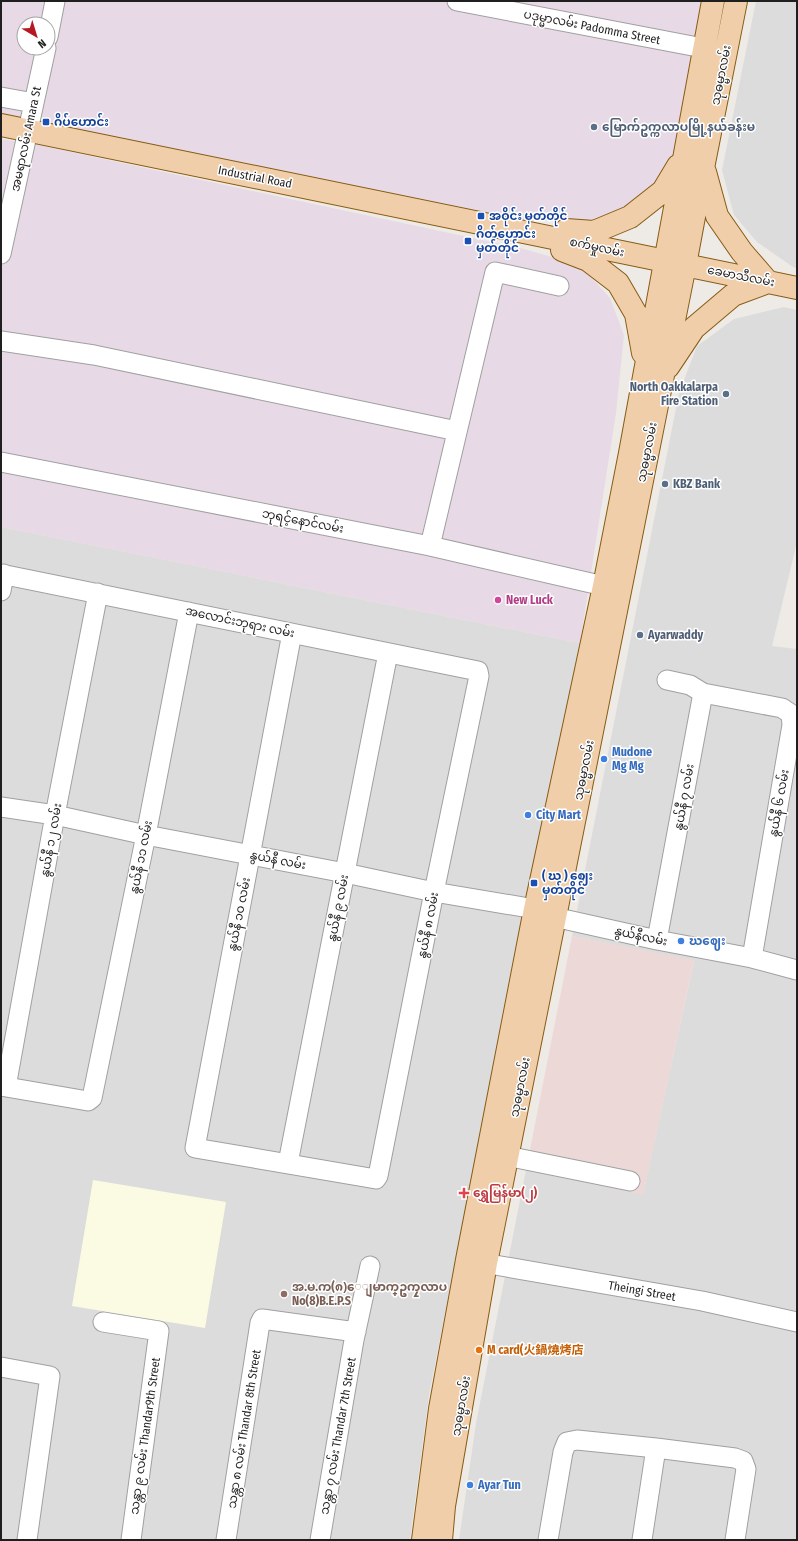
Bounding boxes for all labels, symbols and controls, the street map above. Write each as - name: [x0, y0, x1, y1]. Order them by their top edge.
- street label: ပဒုမ္မာလမ်း Padomma Street: [522, 5, 662, 50]
- north arrow: [16, 16, 56, 56]
- text: N: [35, 36, 48, 51]
- street label: သုဓမ္မာလမ်း: [706, 43, 737, 107]
- street label: အမရာလမ်း Amara St: [6, 85, 47, 193]
- place label: ဂိပ်ဟောင်း: [54, 112, 109, 129]
- marker: ဂိပ်ဟောင်း: [41, 117, 51, 127]
- place label: မြောက်ဥက္ကလာပမြို့နယ်ခန်းမ: [602, 117, 755, 137]
- marker: မြောက်ဥက္ကလာပမြို့နယ်ခန်းမ: [589, 122, 599, 132]
- street label: Industrial Road: [217, 163, 293, 191]
- place label: အဝိုင်း မှတ်တိုင်: [489, 206, 568, 227]
- marker: အဝိုင်း မှတ်တိုင်: [476, 211, 486, 221]
- place label: ဂိတ်ဟောင်း မှတ်တိုင်: [476, 224, 536, 259]
- street label: စက်မှုလမ်း: [568, 232, 626, 263]
- marker: ဂိတ်ဟောင်း မှတ်တိုင်: [463, 236, 473, 246]
- street label: ခေမာသီလမ်း: [706, 261, 776, 289]
- place label: North Oakkalarpa Fire Station: [630, 380, 718, 408]
- marker: North Oakkalarpa Fire Station: [721, 389, 731, 399]
- street label: သုဓမ္မာလမ်း: [632, 420, 663, 484]
- place label: KBZ Bank: [673, 477, 721, 491]
- marker: KBZ Bank: [660, 479, 670, 489]
- street label: ဘုရင့်နောင်လမ်း: [260, 504, 345, 539]
- place label: New Luck: [506, 593, 554, 607]
- marker: New Luck: [493, 595, 503, 605]
- street label: အလောင်းဘုရား လမ်း: [184, 602, 296, 643]
- place label: Ayarwaddy: [647, 628, 703, 642]
- marker: Ayarwaddy: [635, 630, 645, 640]
- street label: သုဓမ္မာလမ်း: [569, 738, 600, 802]
- place label: Mudone Mg Mg: [612, 745, 652, 773]
- marker: Mudone Mg Mg: [599, 754, 609, 764]
- street label: နွယ်နီ ၇ လမ်း: [669, 762, 700, 832]
- street label: နွယ်နီ ၆ လမ်း: [764, 768, 795, 838]
- street label: နွယ်နီ ၁၂ လမ်း: [36, 802, 67, 879]
- place label: City Mart: [536, 808, 582, 822]
- marker: City Mart: [523, 810, 533, 820]
- street label: နွယ်နီ ၁၁ လမ်း: [125, 819, 158, 895]
- street label: နွယ်နီ လမ်း: [248, 846, 307, 875]
- place label: ( ဃ ) ဈေး မှတ်တိုင်: [542, 869, 593, 901]
- street label: နွယ်နီ ၉ လမ်း: [323, 873, 354, 943]
- street label: နွယ်နီ ၁၀ လမ်း: [223, 876, 256, 953]
- marker: ( ဃ ) ဈေး မှတ်တိုင်: [529, 878, 539, 888]
- street label: နွယ်နီ ၈ လမ်း: [413, 890, 444, 960]
- street label: နွယ်နီလမ်း: [613, 922, 669, 951]
- place label: ဃဈေး: [689, 934, 726, 951]
- marker: ဃဈေး: [676, 936, 686, 946]
- street label: သုဓမ္မာလမ်း: [505, 1055, 536, 1119]
- place label: ရွှေမြန်မာ(၂): [473, 1183, 538, 1203]
- marker: ရွှေမြန်မာ(၂): [458, 1187, 470, 1199]
- street label: Theingi Street: [607, 1278, 677, 1304]
- place label: အ.မ.က(၈)ေျမာက္ဥကၠလာပ No(8)B.E.P.S: [292, 1280, 447, 1308]
- marker: အ.မ.က(၈)ေျမာက္ဥကၠလာပ No(8)B.E.P.S: [279, 1289, 289, 1299]
- place label: M card(火鍋燒烤店: [487, 1343, 583, 1357]
- marker: M card(火鍋燒烤店: [474, 1345, 484, 1355]
- street label: သန္တာ ၈ လမ်း Thandar 8th Street: [223, 1348, 266, 1510]
- street label: သန္တာ ၉ လမ်း Thandar9th Street: [125, 1356, 166, 1516]
- street label: သန္တာ ၇ လမ်း Thandar 7th Street: [315, 1356, 362, 1516]
- street label: သုဓမ္မာလမ်း: [447, 1374, 476, 1438]
- place label: Ayar Tun: [477, 1478, 521, 1492]
- marker: Ayar Tun: [465, 1480, 475, 1490]

